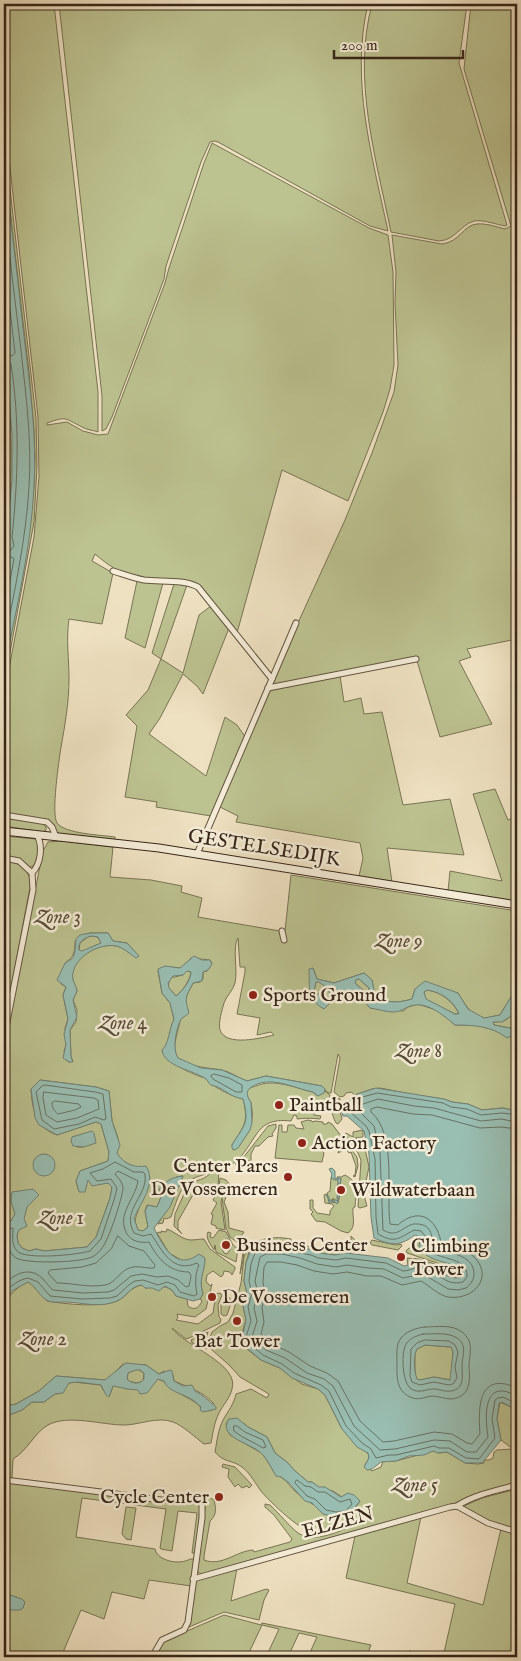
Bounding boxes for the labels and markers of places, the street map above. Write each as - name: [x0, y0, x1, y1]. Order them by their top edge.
- place label: Sports Ground: [263, 983, 386, 1008]
- marker: Sports Ground: [247, 989, 259, 1001]
- place label: Paintball: [289, 1093, 363, 1118]
- marker: Paintball: [273, 1099, 285, 1111]
- place label: Action Factory: [311, 1131, 436, 1156]
- marker: Action Factory: [296, 1137, 308, 1149]
- place label: Center Parcs De Vossemeren: [151, 1154, 278, 1202]
- marker: Center Parcs De Vossemeren: [282, 1171, 294, 1183]
- place label: Wildwaterbaan: [351, 1178, 475, 1203]
- marker: Wildwaterbaan: [335, 1184, 347, 1196]
- place label: Business Center: [236, 1233, 368, 1258]
- place label: Climbing Tower: [411, 1234, 490, 1282]
- marker: Business Center: [220, 1239, 232, 1251]
- marker: Climbing Tower: [395, 1251, 407, 1263]
- place label: De Vossemeren: [222, 1285, 350, 1310]
- marker: De Vossemeren: [206, 1291, 218, 1303]
- marker: Bat Tower: [231, 1315, 243, 1327]
- place label: Bat Tower: [194, 1329, 281, 1354]
- place label: Cycle Center: [100, 1485, 210, 1510]
- marker: Cycle Center: [213, 1491, 225, 1503]

